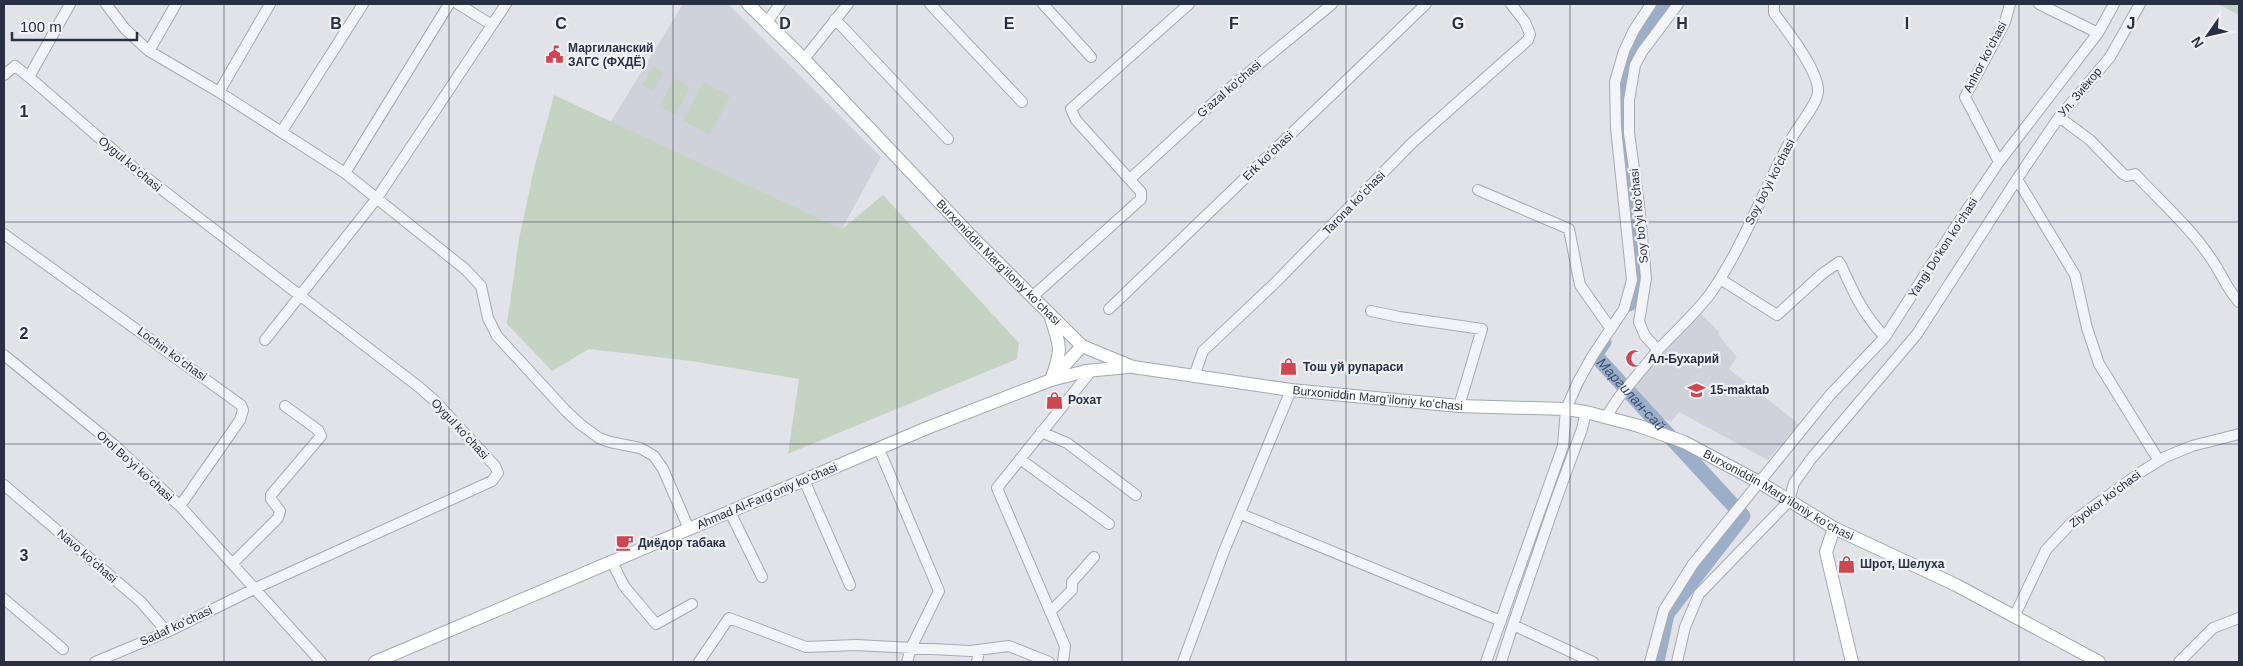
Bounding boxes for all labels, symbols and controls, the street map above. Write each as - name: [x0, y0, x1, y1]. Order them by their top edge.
- scale bar: [12, 10, 138, 42]
- north arrow: [2183, 10, 2233, 60]
- text: B: [330, 15, 342, 32]
- text: C: [555, 15, 567, 32]
- text: D: [779, 15, 791, 32]
- text: E: [1004, 15, 1015, 32]
- text: F: [1229, 15, 1239, 32]
- text: G: [1452, 15, 1464, 32]
- text: H: [1676, 15, 1688, 32]
- text: I: [1905, 15, 1909, 32]
- text: J: [2127, 15, 2135, 32]
- text: 100 m: [20, 18, 62, 35]
- street label: Anhor ko'chasi: [1960, 19, 2010, 95]
- text: N: [2188, 34, 2207, 51]
- place label: Маргиланский ЗАГС (ФХДЁ): [568, 41, 654, 69]
- public building icon: Маргиланский ЗАГС (ФХДЁ): [544, 45, 564, 65]
- street label: G'azal ko'chasi: [1194, 57, 1264, 121]
- street label: Ул. Зиёкор: [2055, 64, 2105, 119]
- text: 1: [20, 103, 29, 120]
- street label: Erk koʻchasi: [1240, 128, 1296, 184]
- street label: Oygul koʻchasi: [96, 134, 164, 194]
- street label: Soy bo'yi ko'chasi: [1742, 137, 1798, 227]
- street label: Tarona koʻchasi: [1320, 168, 1388, 238]
- street label: Soy boʻyi koʻchasi: [1627, 168, 1651, 264]
- street label: Yangi Do'kon ko'chasi: [1905, 195, 1981, 301]
- street label: Burxoniddin Marg’iloniy ko’chasi: [934, 197, 1064, 328]
- street label: Lochin koʻchasi: [135, 324, 209, 384]
- text: 2: [20, 325, 29, 342]
- mosque icon: Ал-Бухарий: [1624, 349, 1644, 369]
- place label: Ал-Бухарий: [1648, 352, 1719, 366]
- water label: Маргилан-сай: [1594, 355, 1668, 434]
- shop icon: Тош уй рупараси: [1279, 357, 1299, 377]
- place label: Тош уй рупараси: [1303, 360, 1403, 374]
- school or university icon: 15-maktab: [1686, 380, 1706, 400]
- street label: Burxoniddin Marg’iloniy ko’chasi: [1292, 383, 1463, 413]
- place label: 15-maktab: [1710, 383, 1769, 397]
- shop icon: Рохат: [1044, 390, 1064, 410]
- place label: Рохат: [1068, 393, 1102, 407]
- street label: Oygul koʻchasi: [428, 396, 492, 462]
- street label: Orol Boʻyi koʻchasi: [94, 428, 176, 504]
- street label: Burxoniddin Marg’iloniy ko’chasi: [1701, 447, 1856, 543]
- street label: Ahmad Al-Fargʻoniy koʻchasi: [695, 460, 839, 532]
- street label: Ziyokor ko'chasi: [2067, 468, 2143, 530]
- street label: Navo koʻchasi: [54, 526, 120, 586]
- cafe icon: Диёдор табака: [614, 533, 634, 553]
- place label: Диёдор табака: [638, 536, 726, 550]
- text: 3: [20, 547, 29, 564]
- shop icon: Шрот, Шелуха: [1836, 554, 1856, 574]
- place label: Шрот, Шелуха: [1860, 557, 1945, 571]
- street label: Sadaf koʻchasi: [138, 603, 214, 649]

